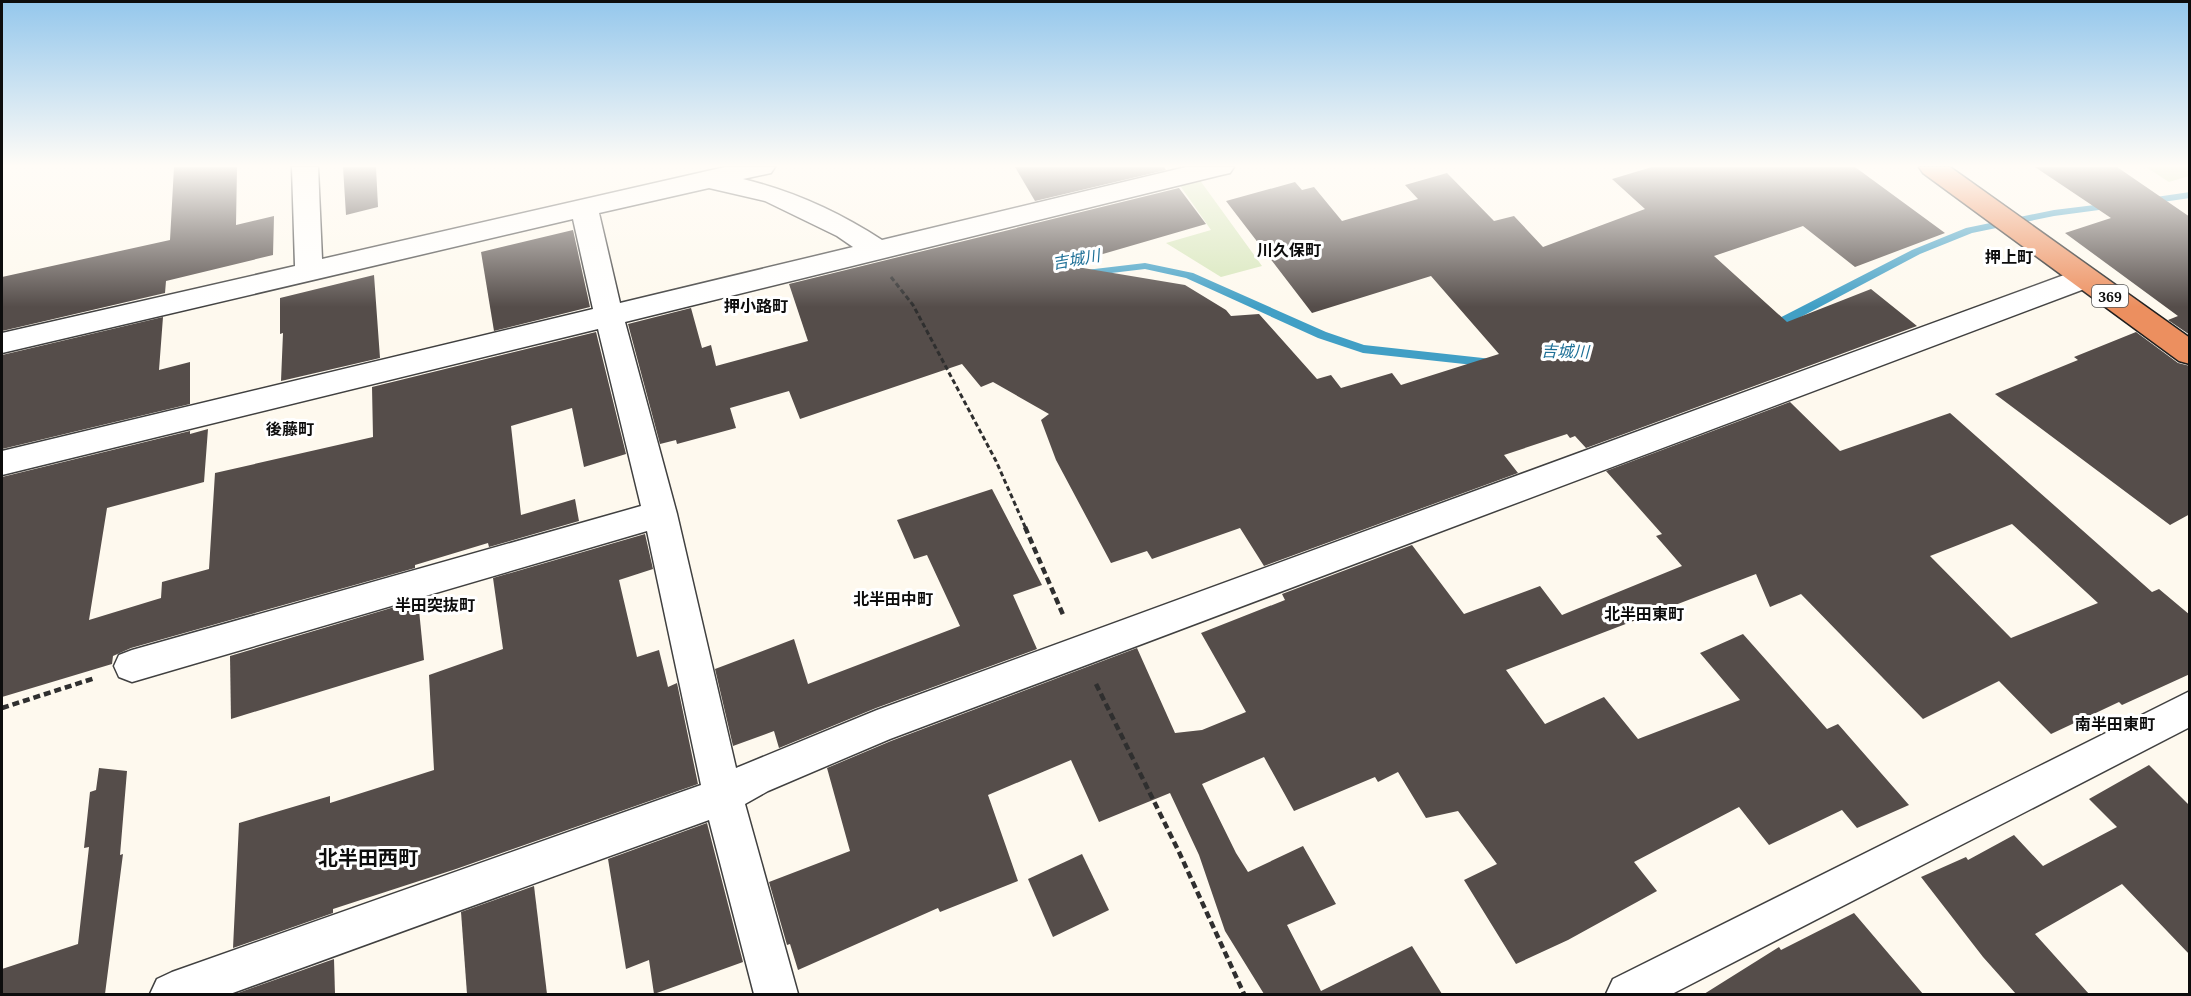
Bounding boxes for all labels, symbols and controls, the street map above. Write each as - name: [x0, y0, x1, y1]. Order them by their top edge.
- district label: 川久保町: [1257, 239, 1321, 261]
- water label: 吉城川: [1050, 244, 1104, 274]
- district label: 押上町: [1985, 246, 2033, 268]
- road number: 369: [2092, 285, 2128, 307]
- district label: 押小路町: [724, 295, 788, 317]
- water label: 吉城川: [1541, 340, 1591, 362]
- district label: 後藤町: [266, 418, 314, 440]
- district label: 北半田中町: [853, 588, 933, 610]
- district label: 半田突抜町: [395, 594, 475, 616]
- district label: 北半田東町: [1604, 603, 1684, 625]
- district label: 南半田東町: [2075, 713, 2155, 735]
- district label: 北半田西町: [318, 844, 418, 871]

